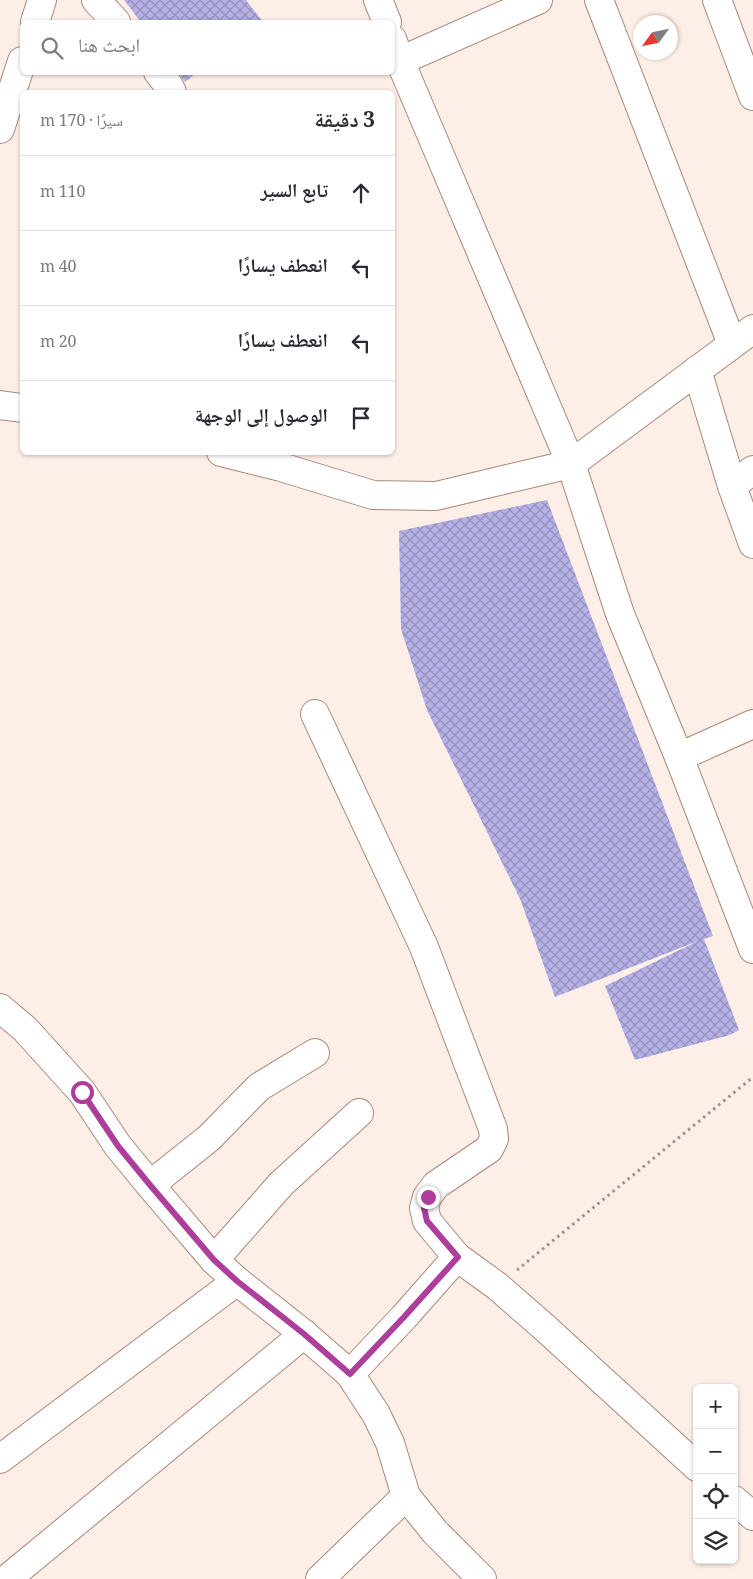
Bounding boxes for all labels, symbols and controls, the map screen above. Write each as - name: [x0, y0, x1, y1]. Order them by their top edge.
- north arrow: [633, 15, 678, 60]
- search box: [20, 20, 395, 75]
- text: ابحث هنا: [78, 32, 140, 64]
- icon: search: [38, 34, 66, 62]
- text: 3 دقيقة: [315, 105, 375, 140]
- text: سيرًا · 170 m: [40, 109, 123, 136]
- text: تابع السير: [260, 177, 328, 209]
- icon: ahead: [347, 179, 375, 207]
- text: 110 m: [40, 180, 86, 207]
- text: انعطف يسارًا: [238, 252, 328, 284]
- icon: left: [347, 254, 375, 282]
- text: 40 m: [40, 255, 77, 282]
- text: انعطف يسارًا: [238, 327, 328, 359]
- icon: left: [347, 329, 375, 357]
- text: 20 m: [40, 330, 77, 357]
- text: الوصول إلى الوجهة: [195, 402, 328, 434]
- icon: arrive: [347, 404, 375, 432]
- route start: [71, 1081, 94, 1104]
- route end: [417, 1186, 440, 1209]
- map controls: [693, 1384, 738, 1564]
- button: +: [693, 1384, 738, 1429]
- button: −: [693, 1429, 738, 1474]
- button: locate: [693, 1474, 738, 1519]
- button: layers: [693, 1519, 738, 1564]

